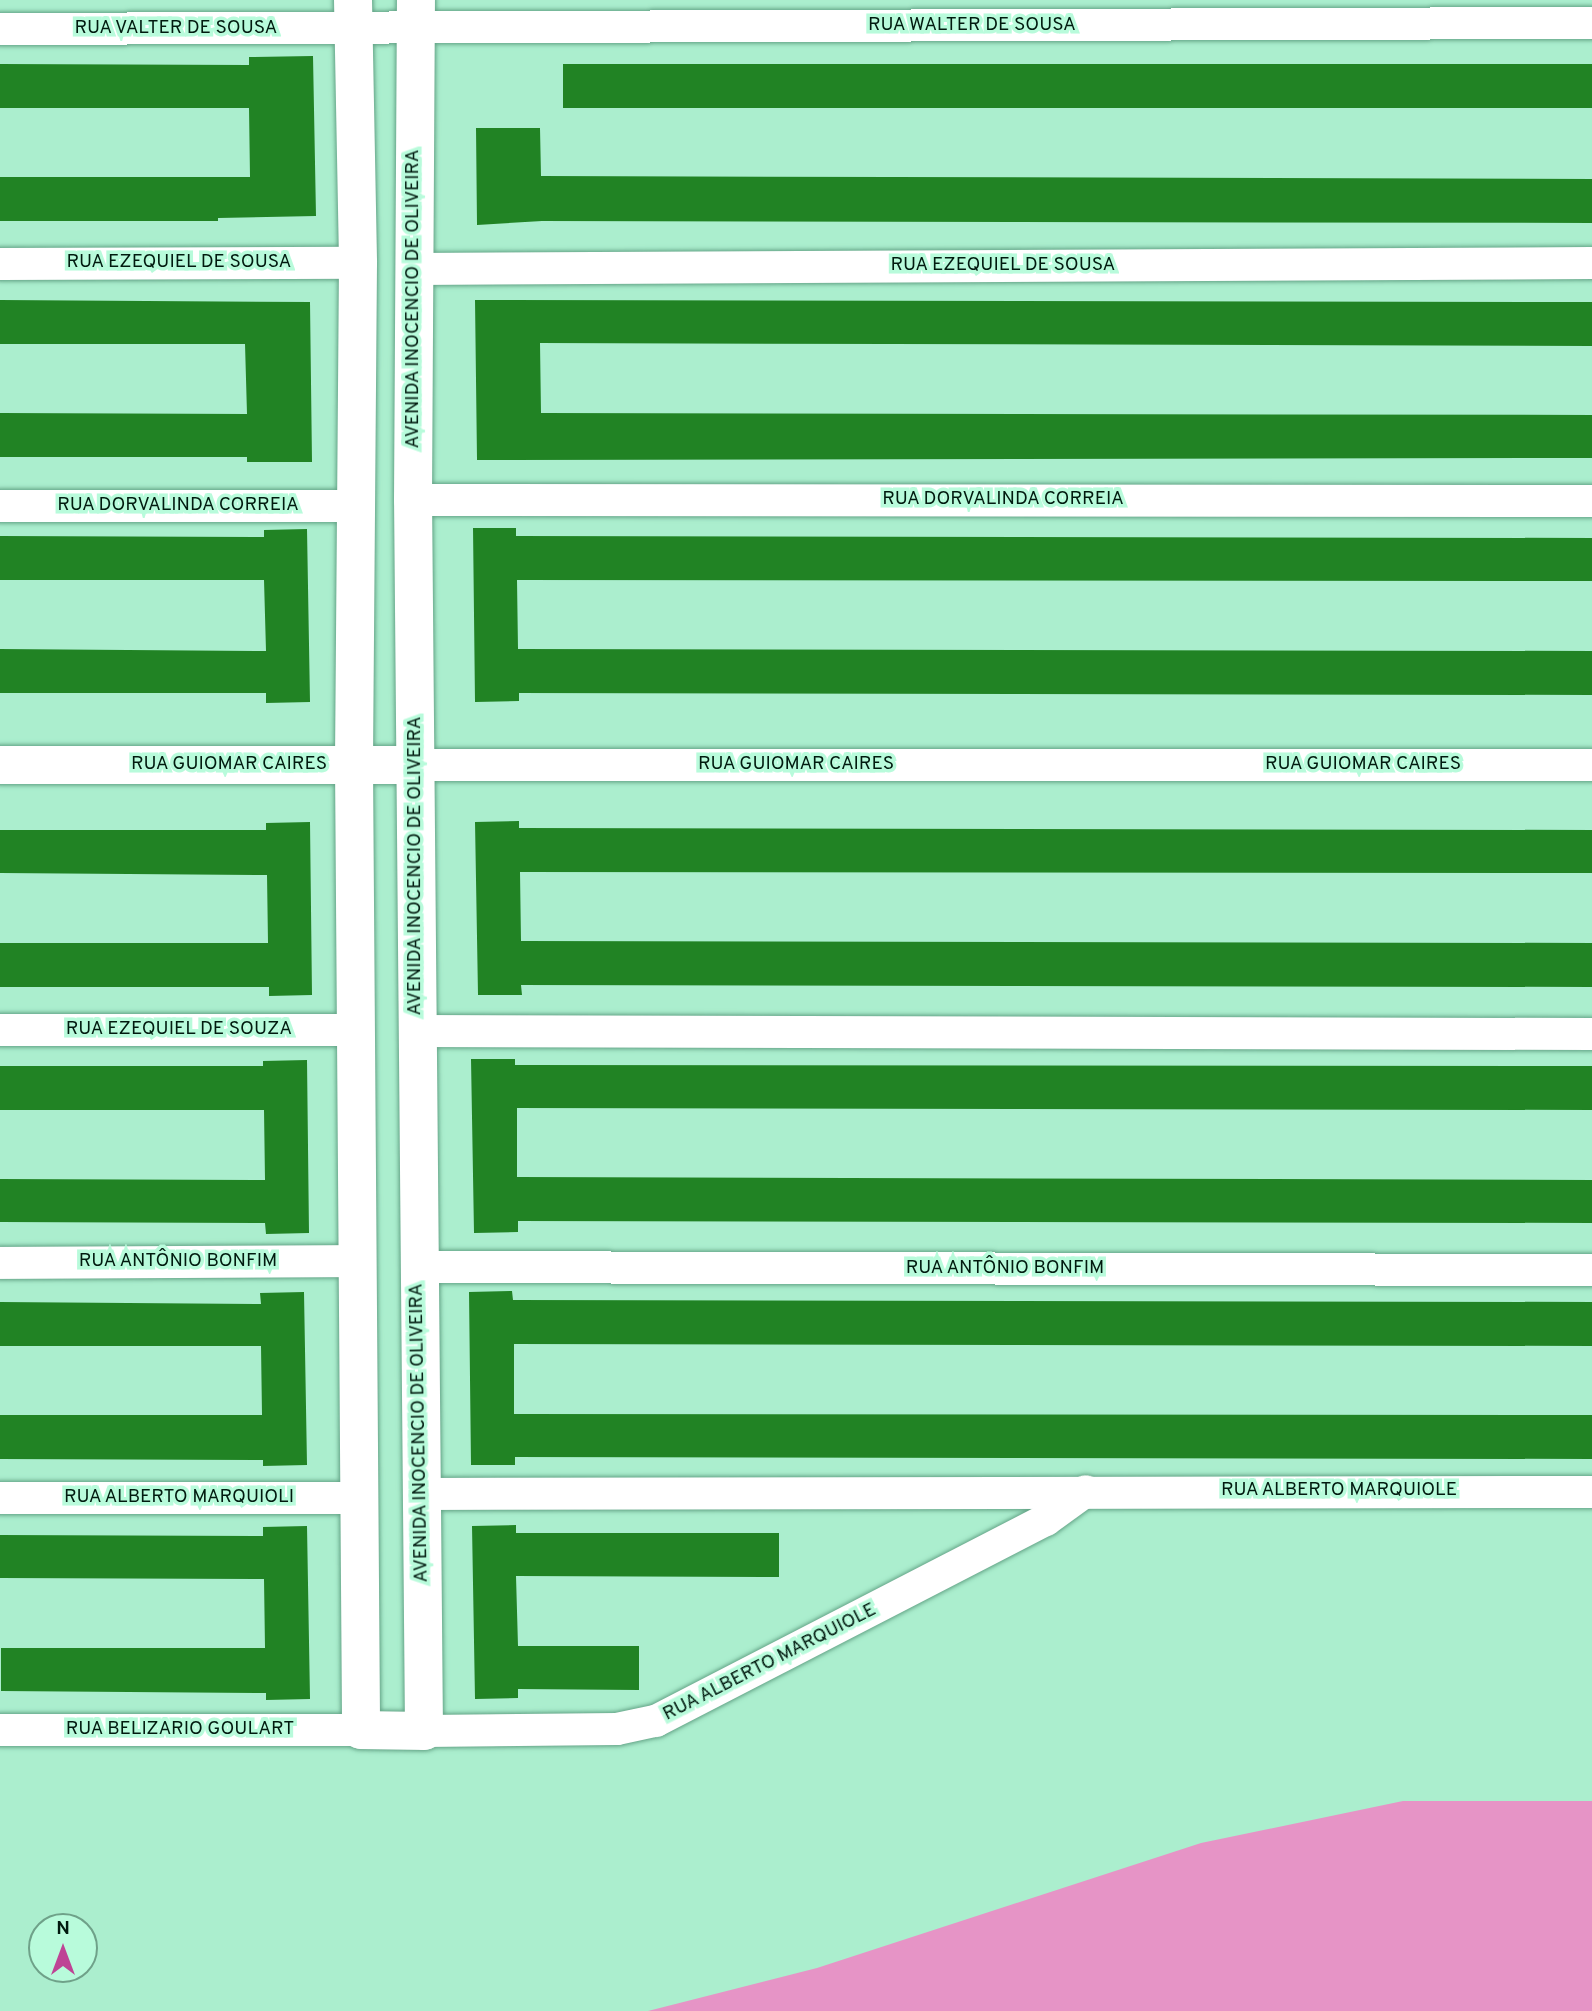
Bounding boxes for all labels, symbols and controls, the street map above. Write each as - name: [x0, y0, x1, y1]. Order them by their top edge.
- street label: RUA WALTER DE SOUSA: [867, 15, 1077, 37]
- street label: RUA VALTER DE SOUSA: [74, 18, 278, 40]
- street label: AVENIDA INOCENCIO DE OLIVEIRA: [403, 149, 425, 449]
- street label: RUA EZEQUIEL DE SOUSA: [66, 252, 292, 274]
- street label: RUA EZEQUIEL DE SOUSA: [890, 255, 1116, 277]
- street label: RUA DORVALINDA CORREIA: [881, 489, 1125, 511]
- street label: RUA DORVALINDA CORREIA: [56, 495, 300, 517]
- street label: AVENIDA INOCENCIO DE OLIVEIRA: [405, 716, 427, 1016]
- street label: RUA GUIOMAR CAIRES: [131, 754, 327, 776]
- street label: RUA GUIOMAR CAIRES: [698, 754, 894, 776]
- street label: RUA GUIOMAR CAIRES: [1265, 754, 1461, 776]
- street label: RUA EZEQUIEL DE SOUZA: [65, 1019, 293, 1041]
- street label: RUA ANTÔNIO BONFIM: [78, 1251, 278, 1273]
- street label: RUA ANTÔNIO BONFIM: [905, 1258, 1105, 1280]
- street label: AVENIDA INOCENCIO DE OLIVEIRA: [406, 1283, 434, 1583]
- street label: RUA ALBERTO MARQUIOLE: [1220, 1480, 1458, 1502]
- street label: RUA ALBERTO MARQUIOLI: [63, 1487, 295, 1509]
- street label: RUA ALBERTO MARQUIOLE: [659, 1599, 881, 1727]
- street label: RUA BELIZARIO GOULART: [65, 1719, 295, 1741]
- north arrow: [28, 1913, 98, 1983]
- text: N: [56, 1917, 70, 1941]

